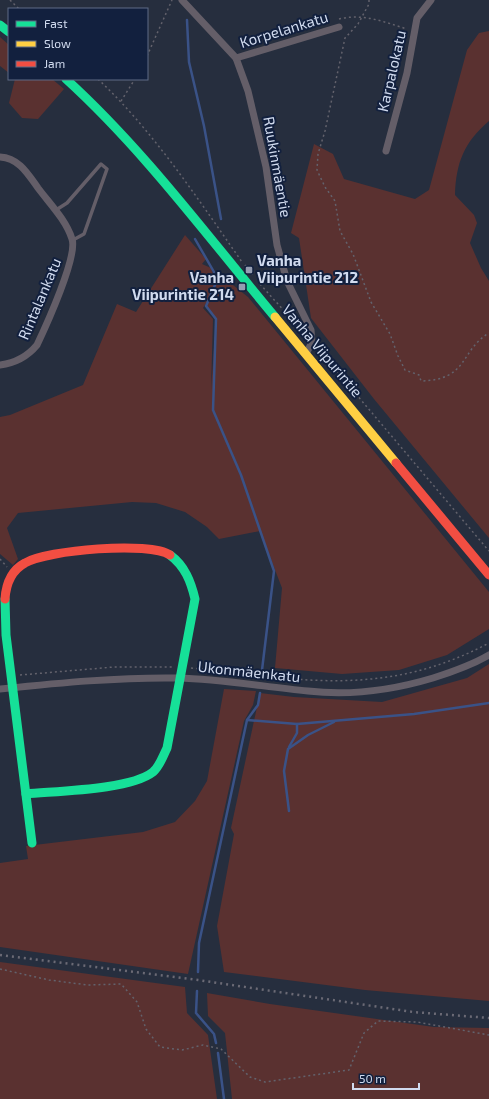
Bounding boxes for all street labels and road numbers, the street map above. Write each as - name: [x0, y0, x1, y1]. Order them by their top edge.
- street label: Korpelankatu: [237, 7, 330, 51]
- street label: Karpalokatu: [373, 28, 409, 113]
- street label: Ruukinmäentie: [260, 115, 296, 219]
- street label: Rintalankatu: [14, 255, 64, 342]
- street label: Vanha Viipurintie: [279, 300, 367, 400]
- street label: Ukonmäenkatu: [197, 657, 301, 685]

